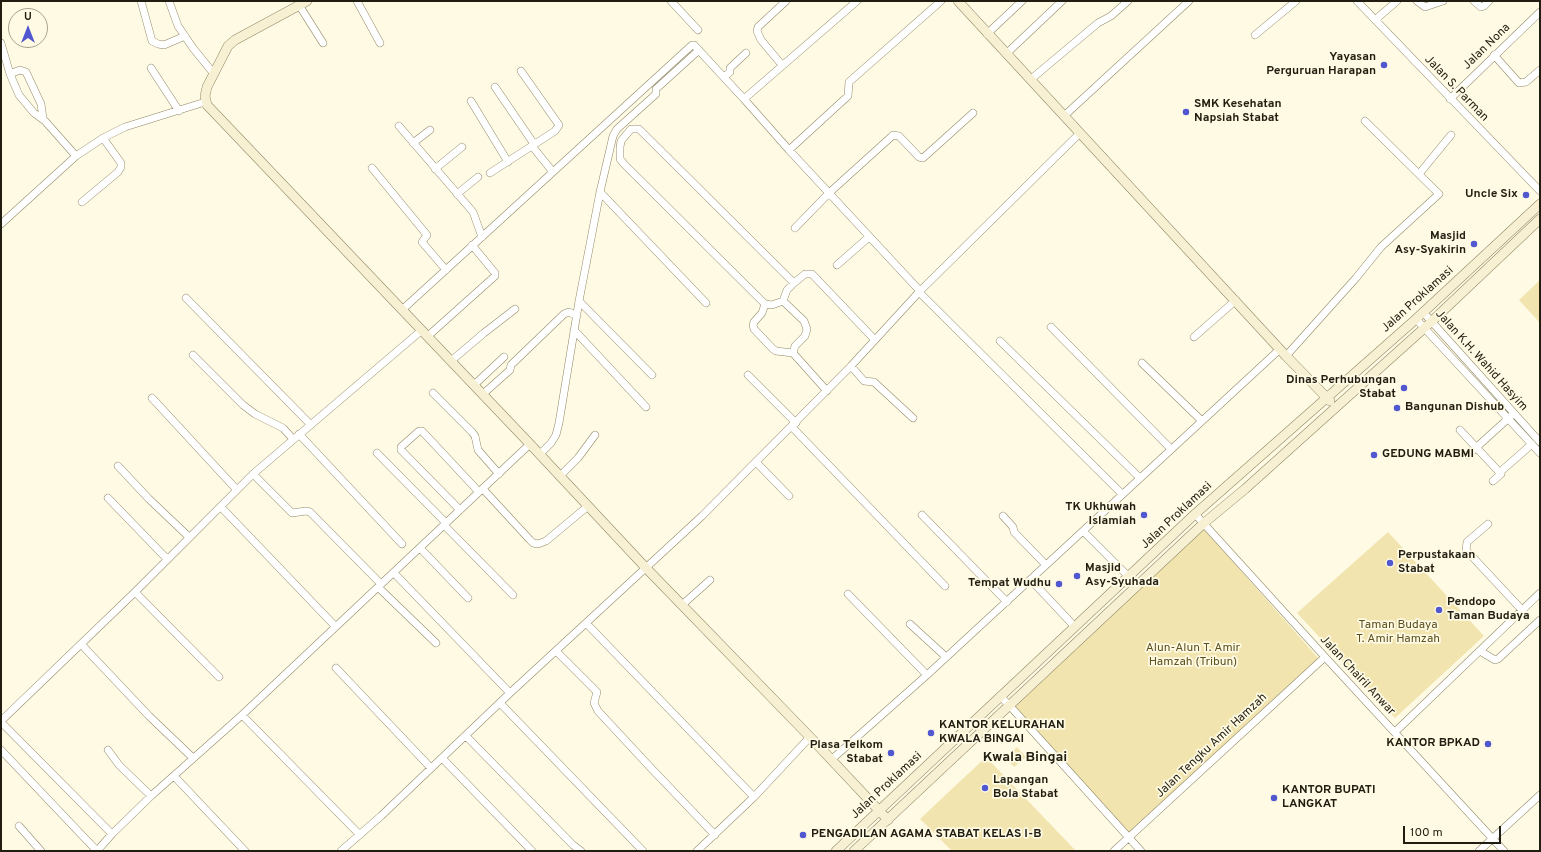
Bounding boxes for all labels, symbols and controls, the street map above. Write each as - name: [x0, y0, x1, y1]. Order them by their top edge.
- north arrow: [8, 8, 48, 48]
- text: U: [24, 10, 32, 24]
- street label: Jalan Nona: [1460, 21, 1514, 73]
- place label: Yayasan Perguruan Harapan: [1266, 51, 1376, 79]
- street label: Jalan S. Parman: [1421, 53, 1491, 125]
- marker: Yayasan Perguruan Harapan: [1379, 60, 1389, 70]
- place label: SMK Kesehatan Napsiah Stabat: [1194, 98, 1282, 126]
- marker: SMK Kesehatan Napsiah Stabat: [1181, 107, 1191, 117]
- place label: Uncle Six: [1465, 188, 1518, 202]
- marker: Uncle Six: [1521, 190, 1531, 200]
- place label: Masjid Asy-Syakirin: [1395, 230, 1466, 258]
- marker: Masjid Asy-Syakirin: [1469, 239, 1479, 249]
- street label: Jalan Proklamasi: [1379, 264, 1457, 336]
- street label: Jalan K.H. Wahid Hasyim: [1432, 307, 1530, 415]
- place label: Dinas Perhubungan Stabat: [1286, 374, 1396, 402]
- marker: Dinas Perhubungan Stabat: [1399, 383, 1409, 393]
- place label: Bangunan Dishub: [1405, 401, 1504, 415]
- marker: Bangunan Dishub: [1392, 403, 1402, 413]
- place label: GEDUNG MABMI: [1382, 448, 1474, 462]
- marker: GEDUNG MABMI: [1369, 450, 1379, 460]
- street label: Jalan Proklamasi: [1138, 479, 1216, 553]
- place label: TK Ukhuwah Islamiah: [1065, 501, 1136, 529]
- marker: TK Ukhuwah Islamiah: [1139, 510, 1149, 520]
- place label: Perpustakaan Stabat: [1398, 549, 1475, 577]
- marker: Perpustakaan Stabat: [1385, 558, 1395, 568]
- place label: Masjid Asy-Syuhada: [1085, 562, 1159, 590]
- marker: Masjid Asy-Syuhada: [1072, 571, 1082, 581]
- place label: Tempat Wudhu: [968, 577, 1051, 591]
- marker: Tempat Wudhu: [1054, 579, 1064, 589]
- place label: Pendopo Taman Budaya: [1447, 596, 1530, 624]
- marker: Pendopo Taman Budaya: [1434, 605, 1444, 615]
- park label: Taman Budaya T. Amir Hamzah: [1356, 619, 1440, 647]
- street label: Jalan Chairil Anwar: [1316, 633, 1398, 719]
- park label: Alun-Alun T. Amir Hamzah (Tribun): [1146, 642, 1240, 670]
- street label: Jalan Tengku Amir Hamzah: [1153, 691, 1271, 801]
- place label: KANTOR KELURAHAN KWALA BINGAI: [939, 719, 1065, 747]
- marker: KANTOR KELURAHAN KWALA BINGAI: [926, 728, 936, 738]
- place label: KANTOR BPKAD: [1386, 737, 1480, 751]
- place label: Plasa Telkom Stabat: [810, 739, 883, 767]
- marker: KANTOR BPKAD: [1483, 739, 1493, 749]
- marker: Plasa Telkom Stabat: [886, 748, 896, 758]
- street label: Jalan Proklamasi: [848, 749, 926, 823]
- district label: Kwala Bingai: [983, 750, 1067, 766]
- place label: Lapangan Bola Stabat: [993, 774, 1058, 802]
- marker: Lapangan Bola Stabat: [980, 783, 990, 793]
- place label: KANTOR BUPATI LANGKAT: [1282, 784, 1376, 812]
- marker: KANTOR BUPATI LANGKAT: [1269, 793, 1279, 803]
- scale bar: [1405, 818, 1503, 844]
- text: 100 m: [1410, 825, 1443, 841]
- place label: PENGADILAN AGAMA STABAT KELAS I-B: [811, 828, 1042, 842]
- marker: PENGADILAN AGAMA STABAT KELAS I-B: [798, 830, 808, 840]

